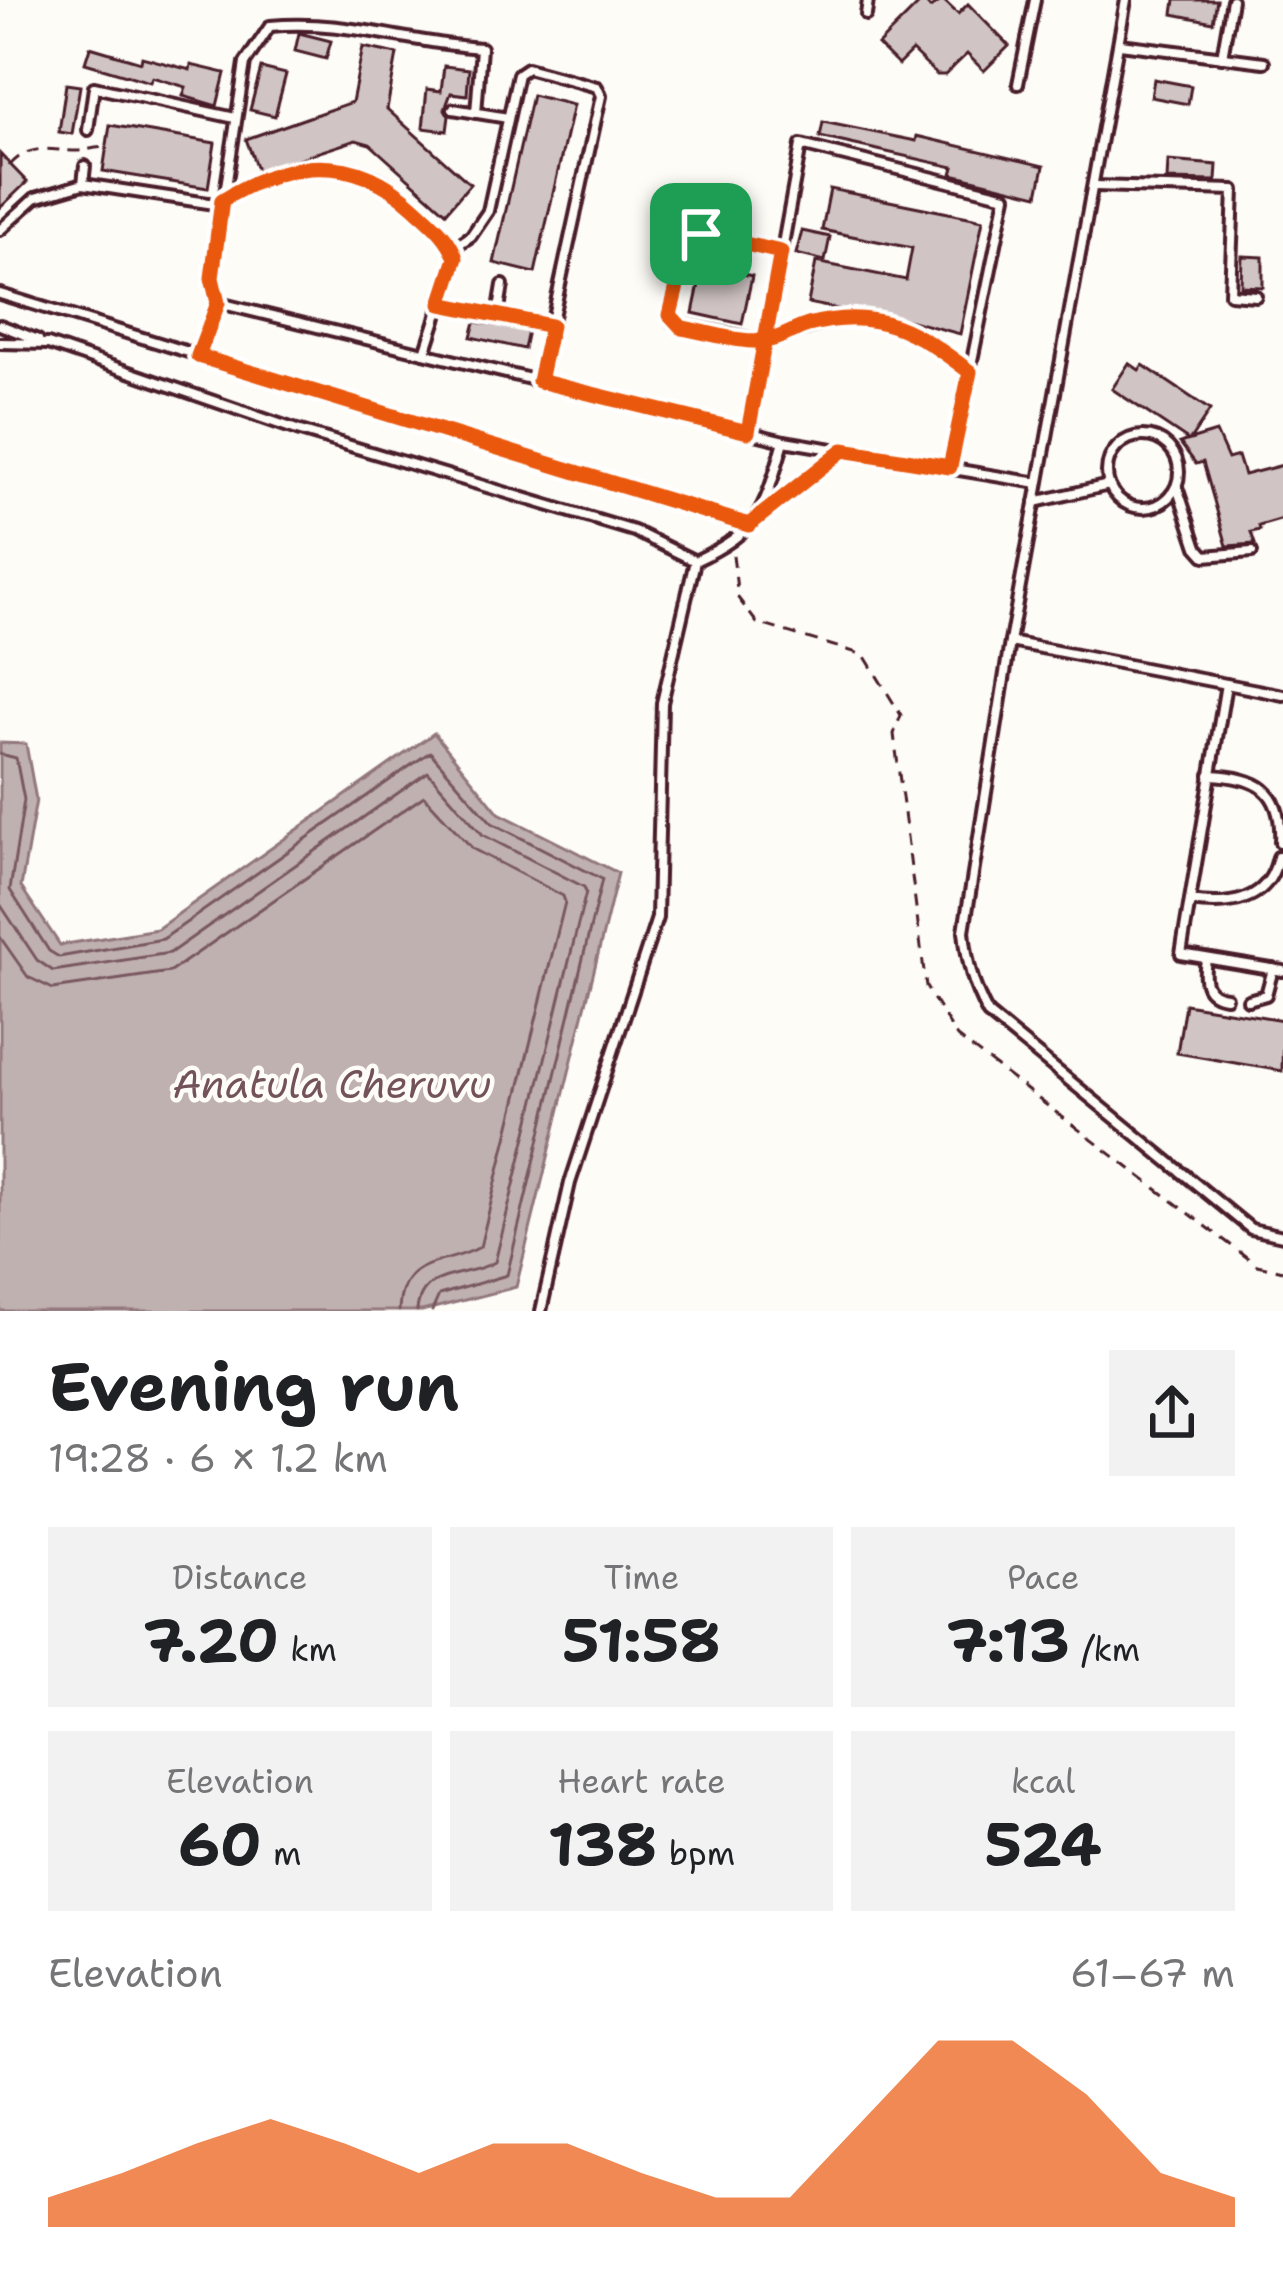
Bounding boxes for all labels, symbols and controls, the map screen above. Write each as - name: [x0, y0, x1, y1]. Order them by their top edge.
- pin: [650, 183, 752, 285]
- icon: arrive: [668, 201, 734, 267]
- water label: Anatula Cheruvu: [173, 1058, 491, 1110]
- text: Evening run: [48, 1343, 459, 1431]
- button: share: [1109, 1350, 1235, 1476]
- text: 19:28 · 6 × 1.2 km: [48, 1432, 388, 1484]
- text: Distance: [172, 1555, 307, 1600]
- text: Time: [604, 1555, 679, 1600]
- text: Pace: [1007, 1555, 1079, 1600]
- text: 7.20: [143, 1600, 279, 1680]
- text: 51:58: [562, 1600, 721, 1680]
- text: 7:13: [946, 1600, 1070, 1680]
- text: km: [279, 1627, 337, 1672]
- text: /km: [1070, 1627, 1140, 1672]
- text: Elevation: [166, 1759, 314, 1804]
- text: Heart rate: [557, 1759, 726, 1804]
- text: kcal: [1011, 1759, 1075, 1804]
- text: 60: [178, 1804, 262, 1884]
- text: 138: [548, 1804, 658, 1884]
- text: 524: [985, 1804, 1102, 1884]
- text: m: [262, 1831, 301, 1876]
- text: bpm: [658, 1831, 735, 1876]
- text: Elevation: [48, 1947, 223, 1999]
- text: 61–67 m: [1070, 1947, 1235, 1999]

